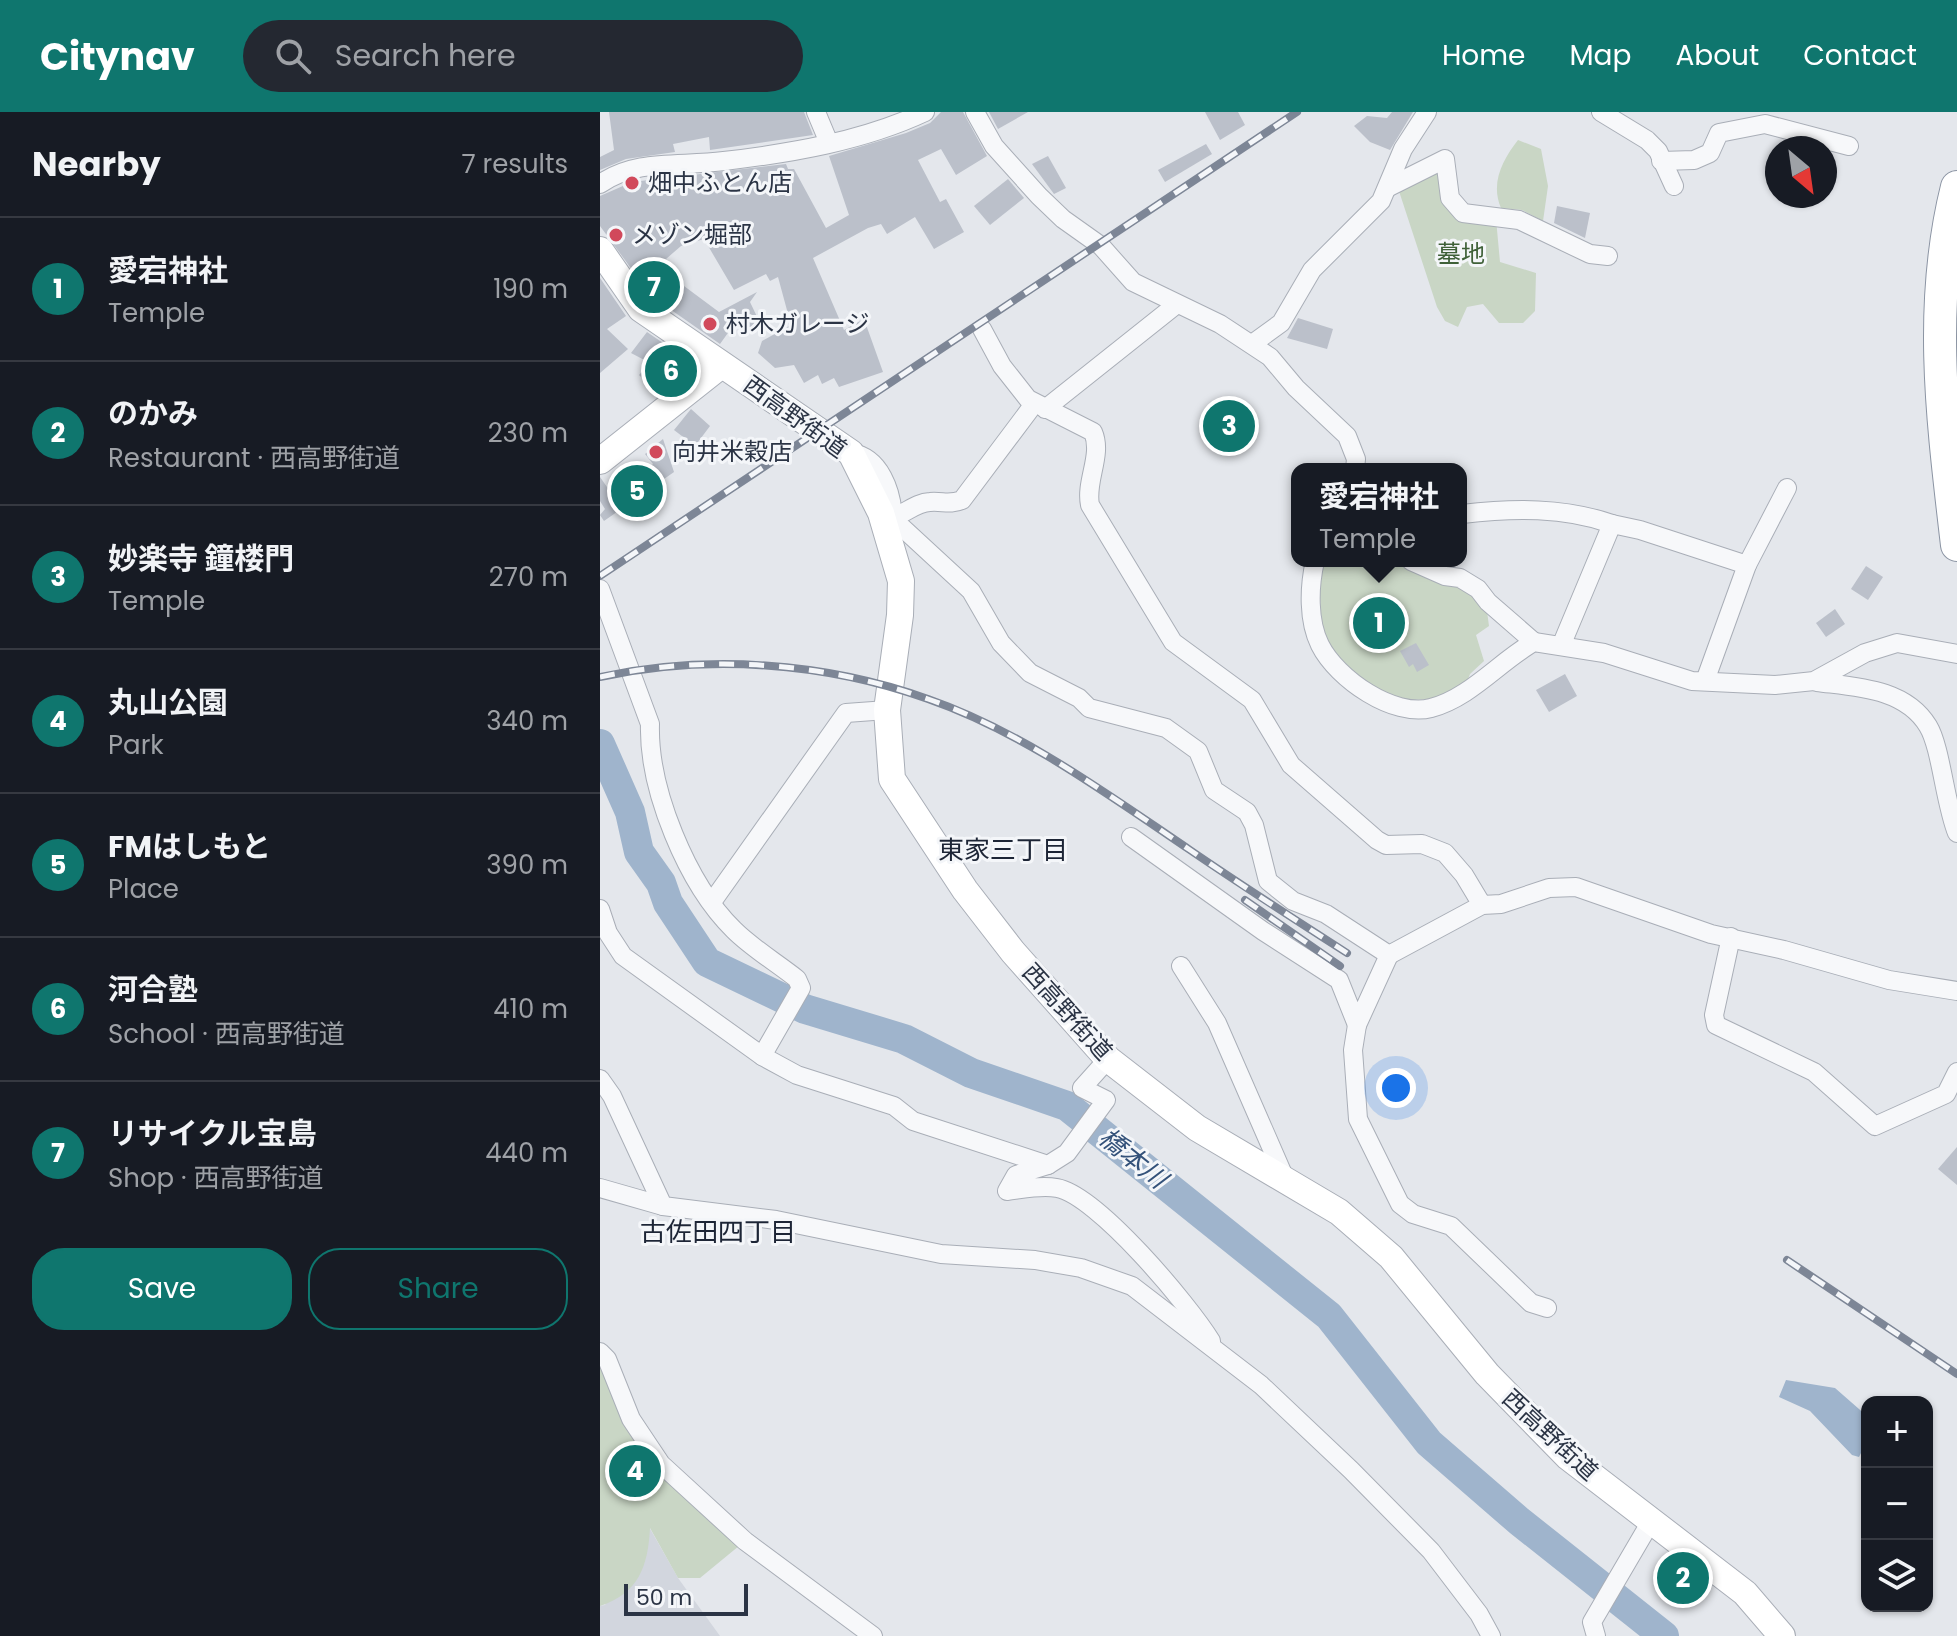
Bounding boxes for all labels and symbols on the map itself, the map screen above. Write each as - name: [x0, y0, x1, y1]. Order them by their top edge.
- north arrow: [1765, 136, 1837, 208]
- place label: 畑中ふとん店: [648, 166, 792, 199]
- marker: 畑中ふとん店: [623, 174, 641, 192]
- place label: メゾン堀部: [632, 218, 752, 251]
- marker: メゾン堀部: [607, 226, 625, 244]
- park label: 墓地: [1437, 237, 1485, 270]
- pin: 7: [628, 257, 680, 317]
- place label: 村木ガレージ: [726, 307, 870, 340]
- marker: 村木ガレージ: [701, 315, 719, 333]
- pin: 6: [645, 341, 697, 401]
- street label: 西高野街道: [737, 368, 854, 465]
- pin: 3: [1203, 396, 1255, 456]
- place label: 向井米穀店: [672, 435, 792, 468]
- marker: 向井米穀店: [647, 443, 665, 461]
- pin: 5: [611, 461, 663, 521]
- pin: 1: [1353, 593, 1405, 653]
- district label: 東家三丁目: [938, 832, 1068, 868]
- street label: 西高野街道: [1015, 956, 1120, 1067]
- your location: [1376, 1068, 1416, 1108]
- water label: 橋本川: [1091, 1119, 1177, 1198]
- district label: 古佐田四丁目: [640, 1214, 796, 1250]
- street label: 西高野街道: [1495, 1382, 1605, 1488]
- pin: 4: [609, 1441, 661, 1501]
- pin: 2: [1657, 1548, 1709, 1608]
- scale bar: [624, 1580, 748, 1616]

